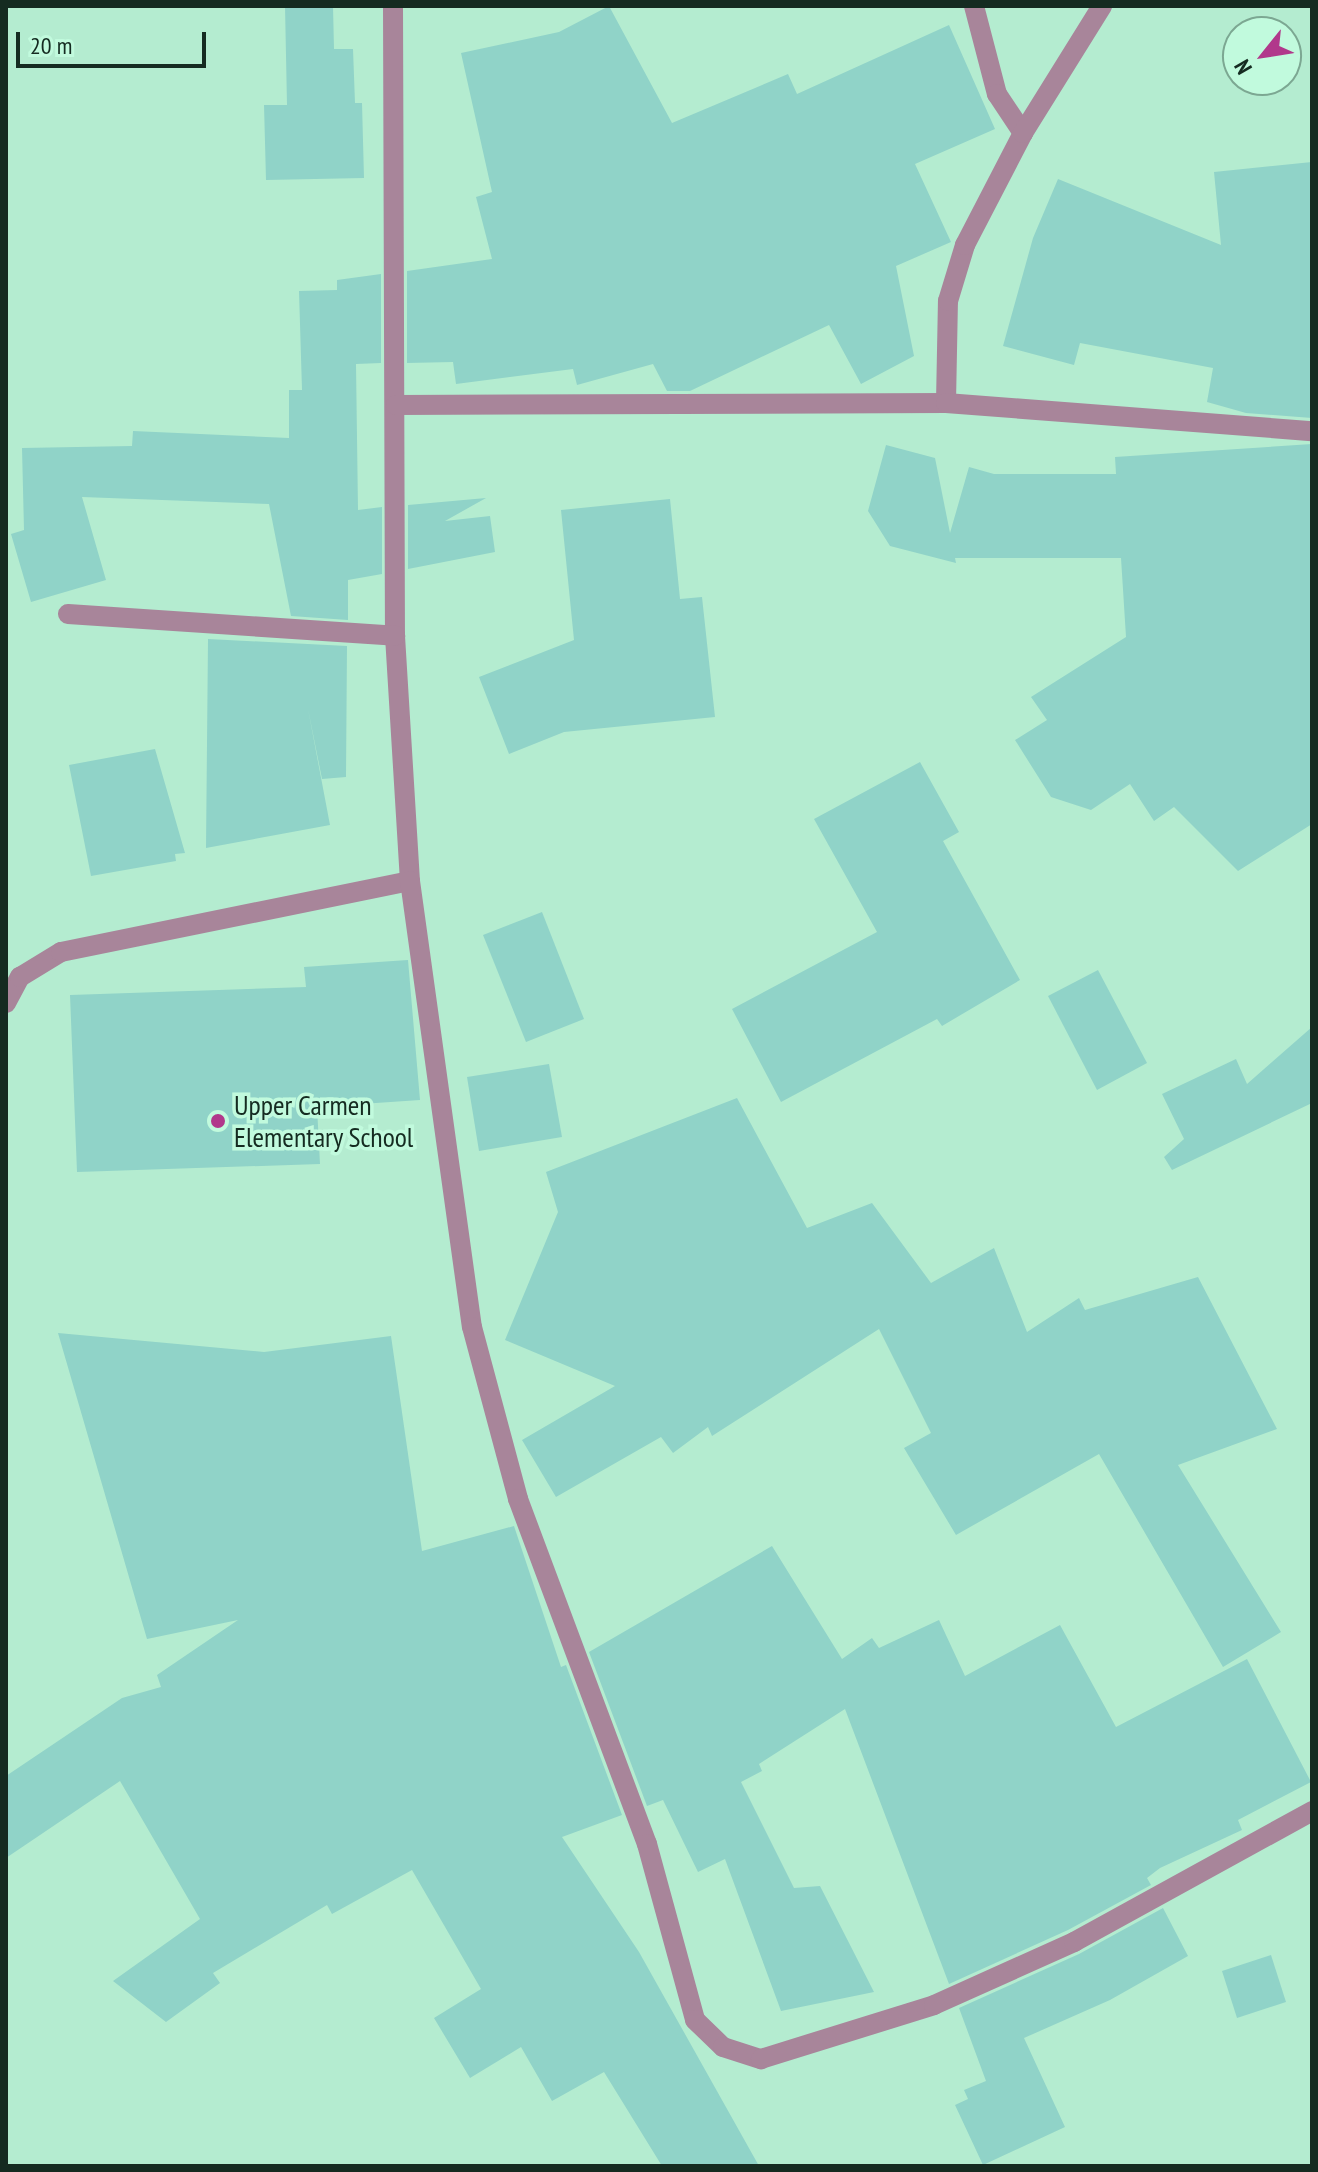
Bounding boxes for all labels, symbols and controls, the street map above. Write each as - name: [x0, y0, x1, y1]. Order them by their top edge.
- scale bar: [20, 16, 210, 66]
- north arrow: [1222, 16, 1302, 96]
- text: 20 m: [30, 30, 72, 61]
- text: N: [1228, 55, 1258, 79]
- place label: Upper Carmen Elementary School: [234, 1088, 414, 1154]
- marker: Upper Carmen Elementary School: [209, 1112, 227, 1130]

